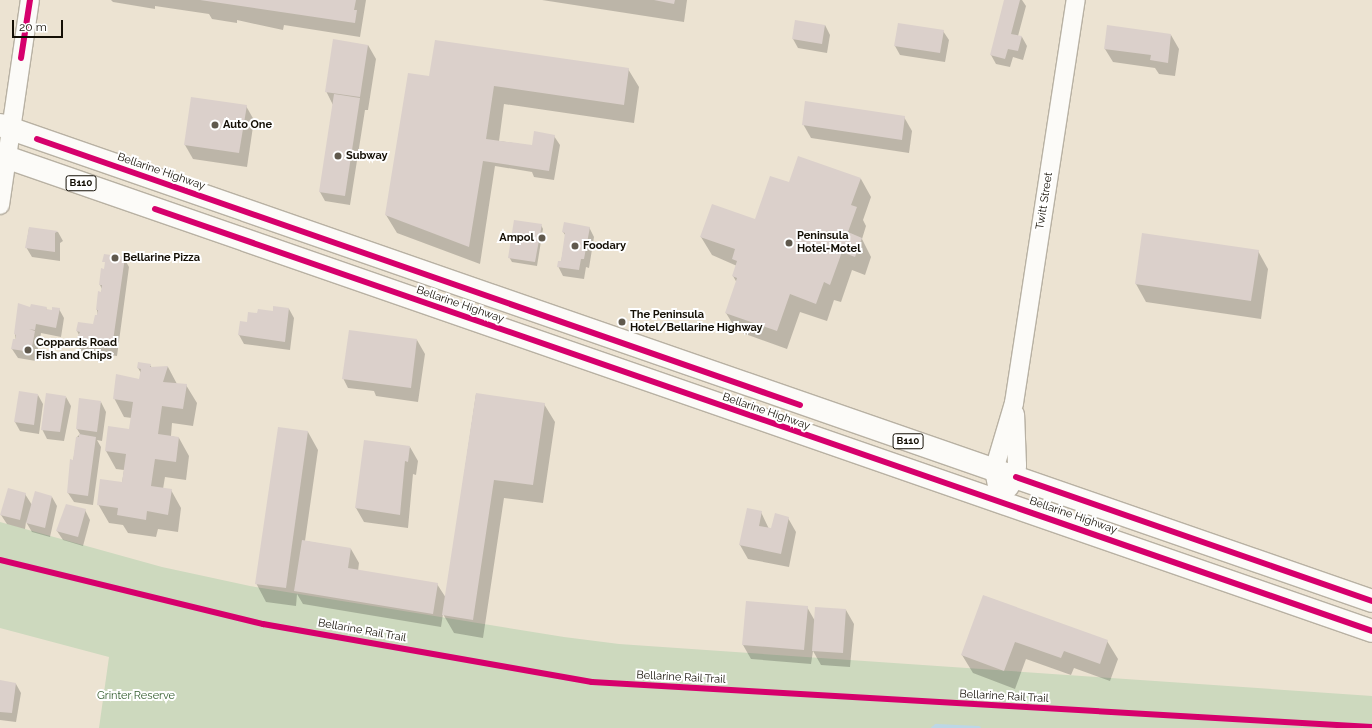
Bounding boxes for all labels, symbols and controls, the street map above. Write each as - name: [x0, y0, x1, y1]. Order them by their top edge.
- scale bar: [14, 12, 65, 38]
- text: 20 m: [19, 20, 47, 34]
- place label: Auto One: [223, 118, 272, 132]
- marker: Auto One: [210, 120, 220, 130]
- place label: Subway: [346, 149, 388, 163]
- street label: Bellarine Highway: [115, 151, 207, 193]
- marker: Subway: [333, 151, 343, 161]
- street label: Twitt Street: [1034, 171, 1056, 231]
- road number: B110: [65, 175, 97, 191]
- place label: Peninsula Hotel-Motel: [797, 230, 861, 256]
- place label: Ampol: [499, 231, 534, 245]
- marker: Ampol: [537, 233, 547, 243]
- marker: Peninsula Hotel-Motel: [784, 238, 794, 248]
- place label: Foodary: [583, 239, 626, 253]
- marker: Foodary: [570, 241, 580, 251]
- place label: Bellarine Pizza: [123, 251, 200, 265]
- marker: Bellarine Pizza: [110, 253, 120, 263]
- street label: Bellarine Highway: [414, 284, 506, 326]
- place label: The Peninsula Hotel/Bellarine Highway: [630, 309, 763, 335]
- marker: The Peninsula Hotel/Bellarine Highway: [617, 317, 627, 327]
- place label: Coppards Road Fish and Chips: [36, 337, 117, 363]
- marker: Coppards Road Fish and Chips: [23, 345, 33, 355]
- street label: Bellarine Highway: [720, 391, 812, 433]
- road number: B110: [892, 433, 924, 449]
- street label: Bellarine Highway: [1027, 495, 1119, 537]
- street label: Bellarine Rail Trail: [317, 617, 407, 645]
- street label: Bellarine Rail Trail: [636, 669, 726, 687]
- street label: Bellarine Rail Trail: [959, 688, 1049, 706]
- park label: Grinter Reserve: [97, 689, 175, 703]

